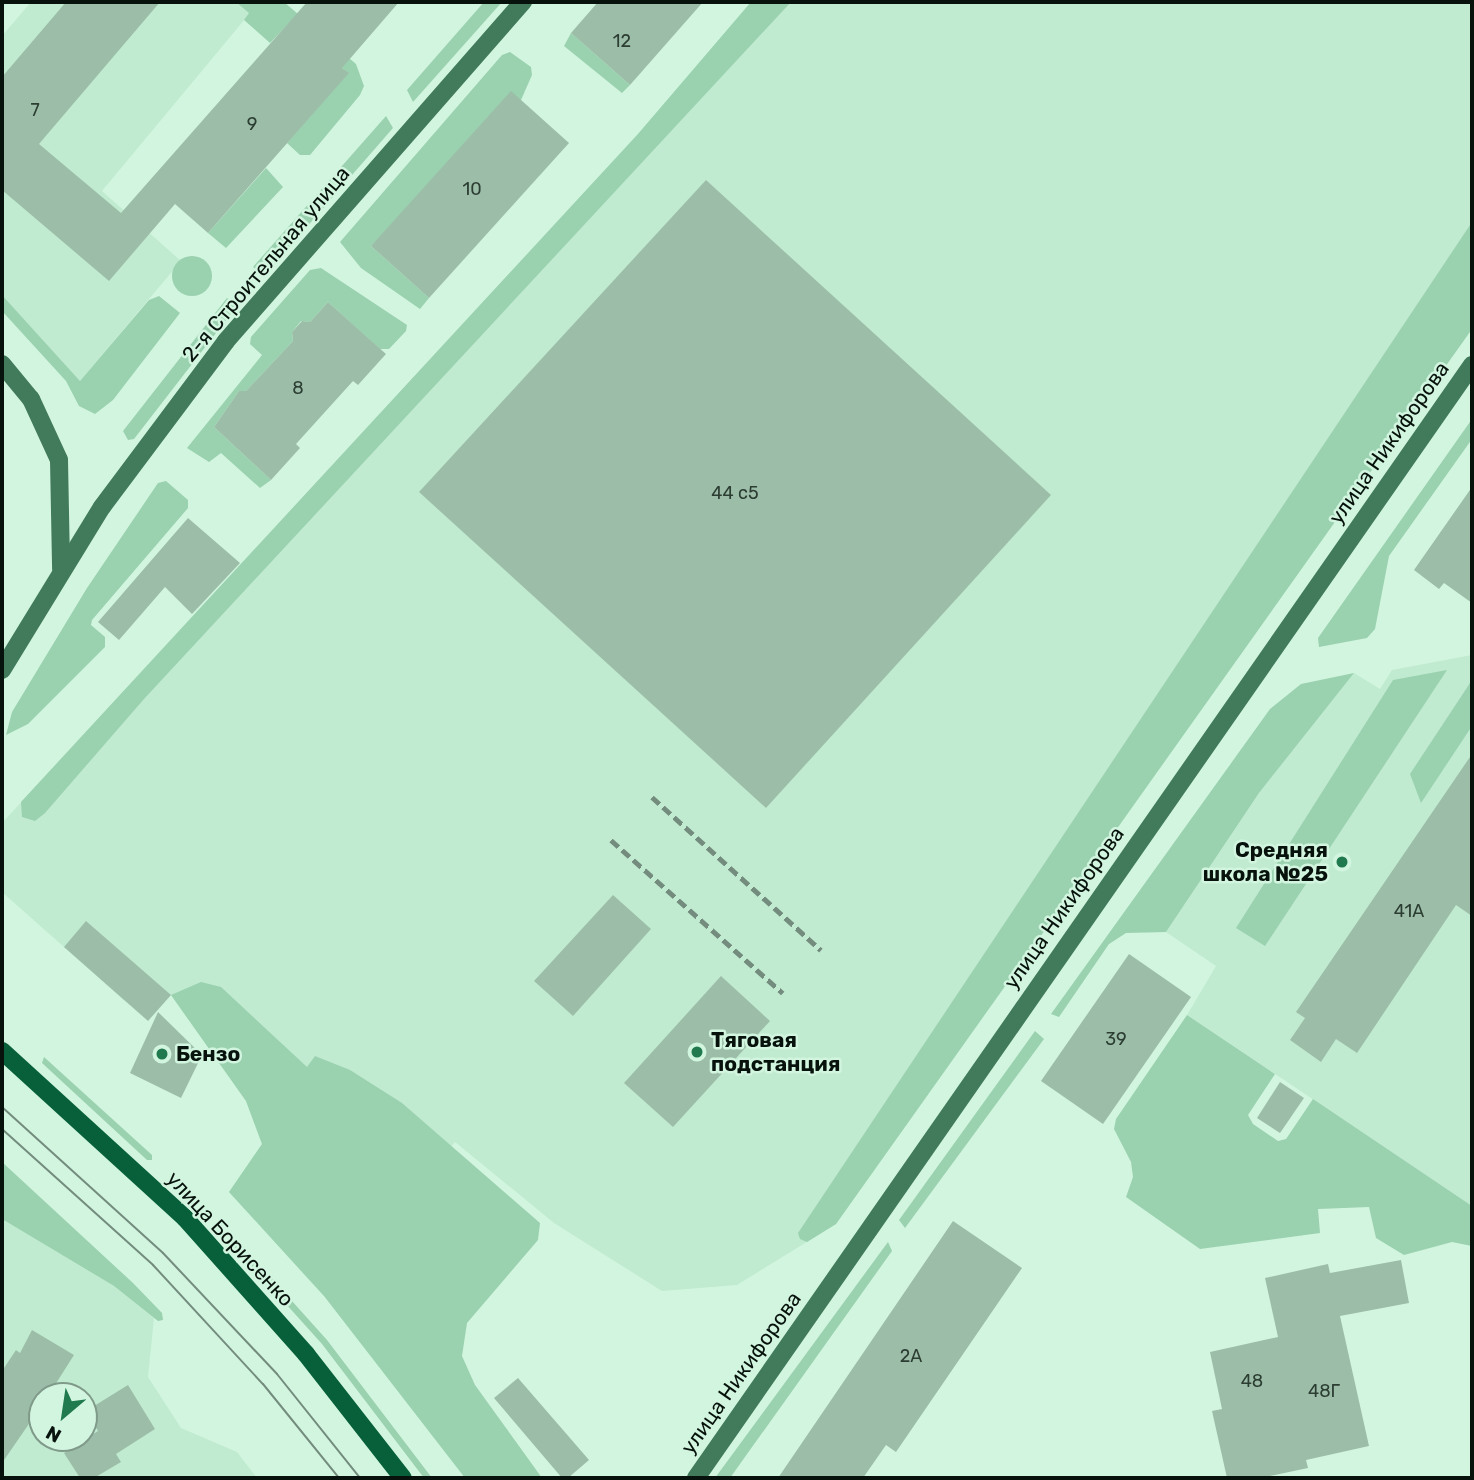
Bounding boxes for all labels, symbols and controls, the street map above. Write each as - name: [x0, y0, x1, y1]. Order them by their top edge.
- house number: 12: [613, 30, 631, 52]
- house number: 7: [30, 99, 40, 121]
- house number: 9: [247, 113, 257, 135]
- street label: 2-я Строительная улица: [177, 161, 355, 367]
- house number: 10: [462, 178, 482, 200]
- street label: улица Никифорова: [1323, 357, 1455, 529]
- house number: 8: [292, 377, 304, 399]
- house number: 44 с5: [711, 482, 759, 504]
- street label: улица Никифорова: [998, 822, 1130, 994]
- place label: Средняя школа №25: [1203, 837, 1328, 887]
- marker: Средняя школа №25: [1334, 854, 1350, 870]
- house number: 41А: [1394, 900, 1424, 922]
- place label: Тяговая подстанция: [711, 1027, 840, 1077]
- house number: 39: [1105, 1028, 1127, 1050]
- place label: Бензо: [176, 1041, 240, 1067]
- marker: Тяговая подстанция: [689, 1044, 705, 1060]
- marker: Бензо: [154, 1046, 170, 1062]
- street label: улица Борисенко: [161, 1166, 299, 1312]
- street label: улица Никифорова: [675, 1287, 807, 1459]
- house number: 2А: [900, 1345, 922, 1367]
- house number: 48: [1241, 1370, 1263, 1392]
- house number: 48Г: [1308, 1380, 1340, 1402]
- north arrow: [28, 1382, 98, 1452]
- text: N: [42, 1421, 65, 1447]

